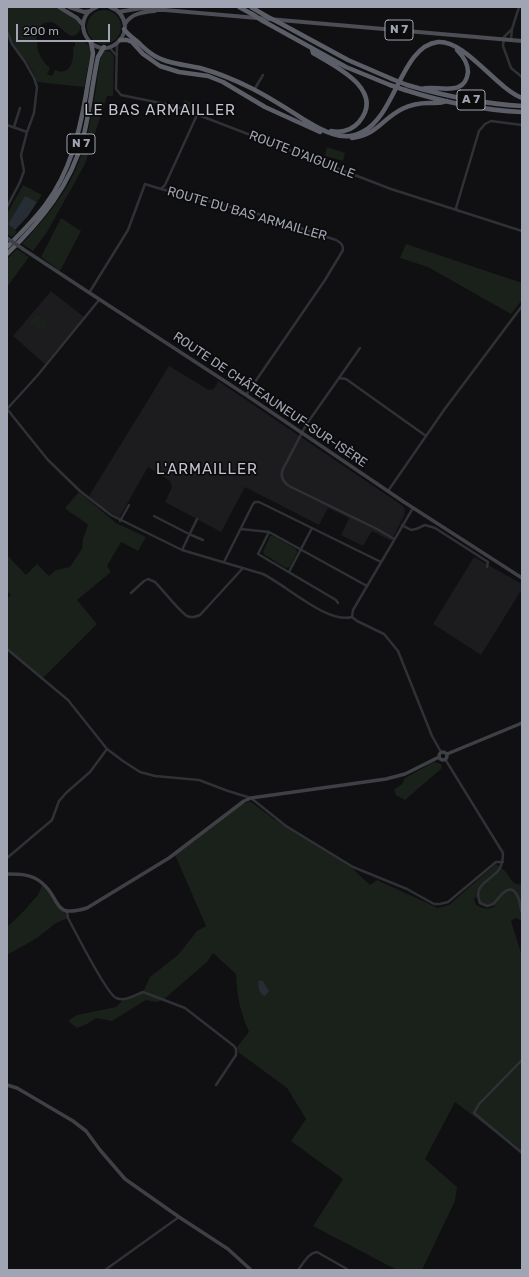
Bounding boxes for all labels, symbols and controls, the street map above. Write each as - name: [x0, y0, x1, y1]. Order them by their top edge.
- scale bar: [18, 16, 112, 42]
- road number: N 7: [385, 20, 413, 40]
- text: 200 m: [23, 24, 59, 38]
- road number: A 7: [457, 90, 485, 110]
- district label: LE BAS ARMAILLER: [84, 102, 236, 120]
- street label: ROUTE D'AIGUILLE: [247, 128, 357, 182]
- road number: N 7: [67, 134, 95, 154]
- street label: ROUTE DU BAS ARMAILLER: [165, 184, 329, 244]
- street label: ROUTE DE CHÂTEAUNEUF-SUR-ISÈRE: [170, 329, 370, 471]
- district label: L'ARMAILLER: [156, 461, 258, 479]

